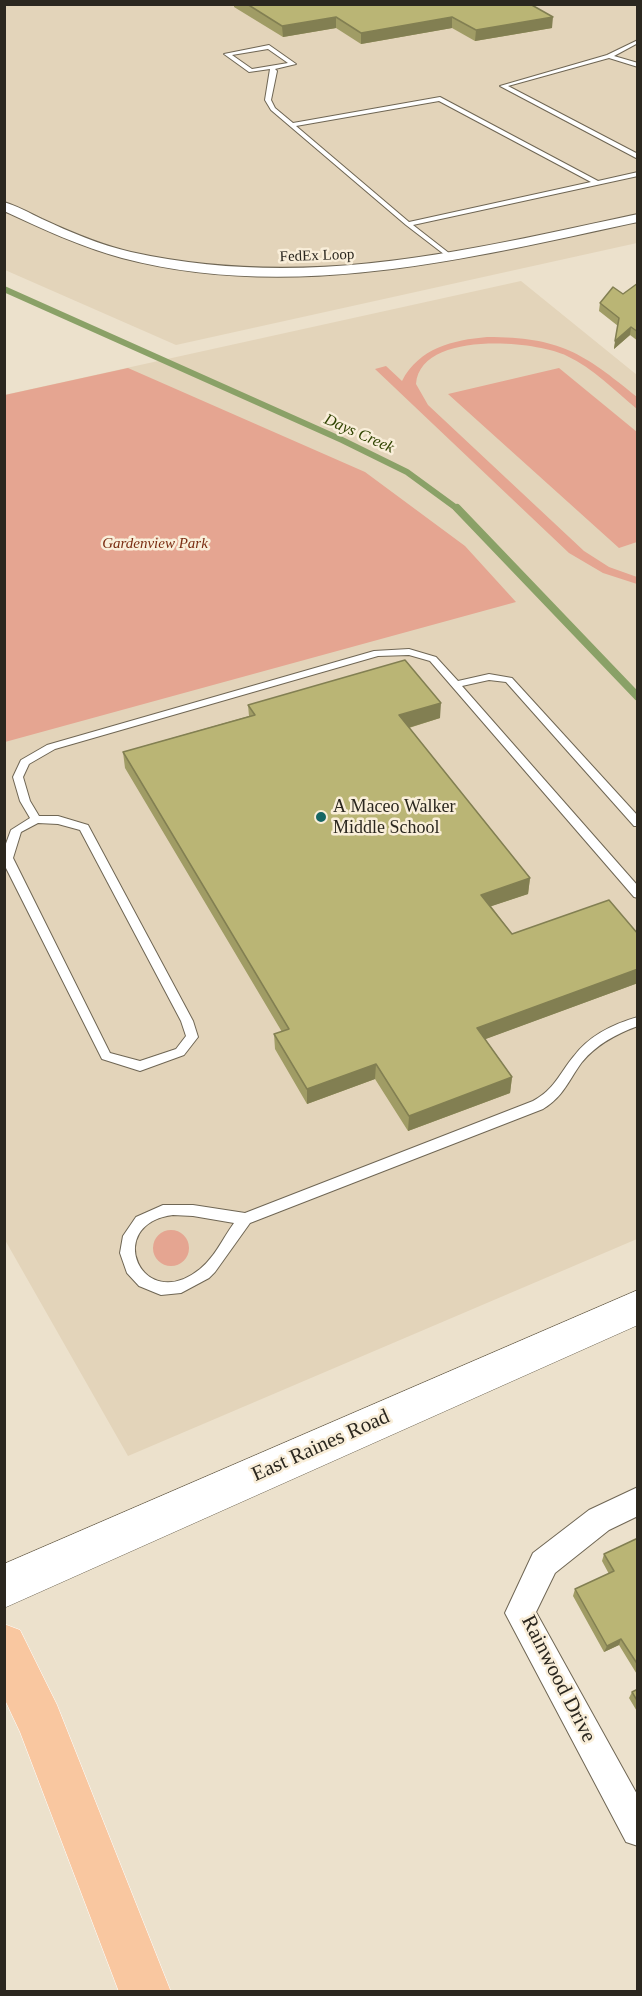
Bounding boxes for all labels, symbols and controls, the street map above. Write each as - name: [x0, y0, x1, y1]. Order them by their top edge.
- street label: FedEx Loop: [279, 246, 355, 266]
- water label: Days Creek: [321, 410, 397, 458]
- park label: Gardenview Park: [102, 535, 208, 553]
- place label: A Maceo Walker Middle School: [333, 796, 455, 838]
- marker: A Maceo Walker Middle School: [314, 810, 328, 824]
- street label: East Raines Road: [248, 1404, 394, 1488]
- street label: Rainwood Drive: [515, 1611, 601, 1747]

